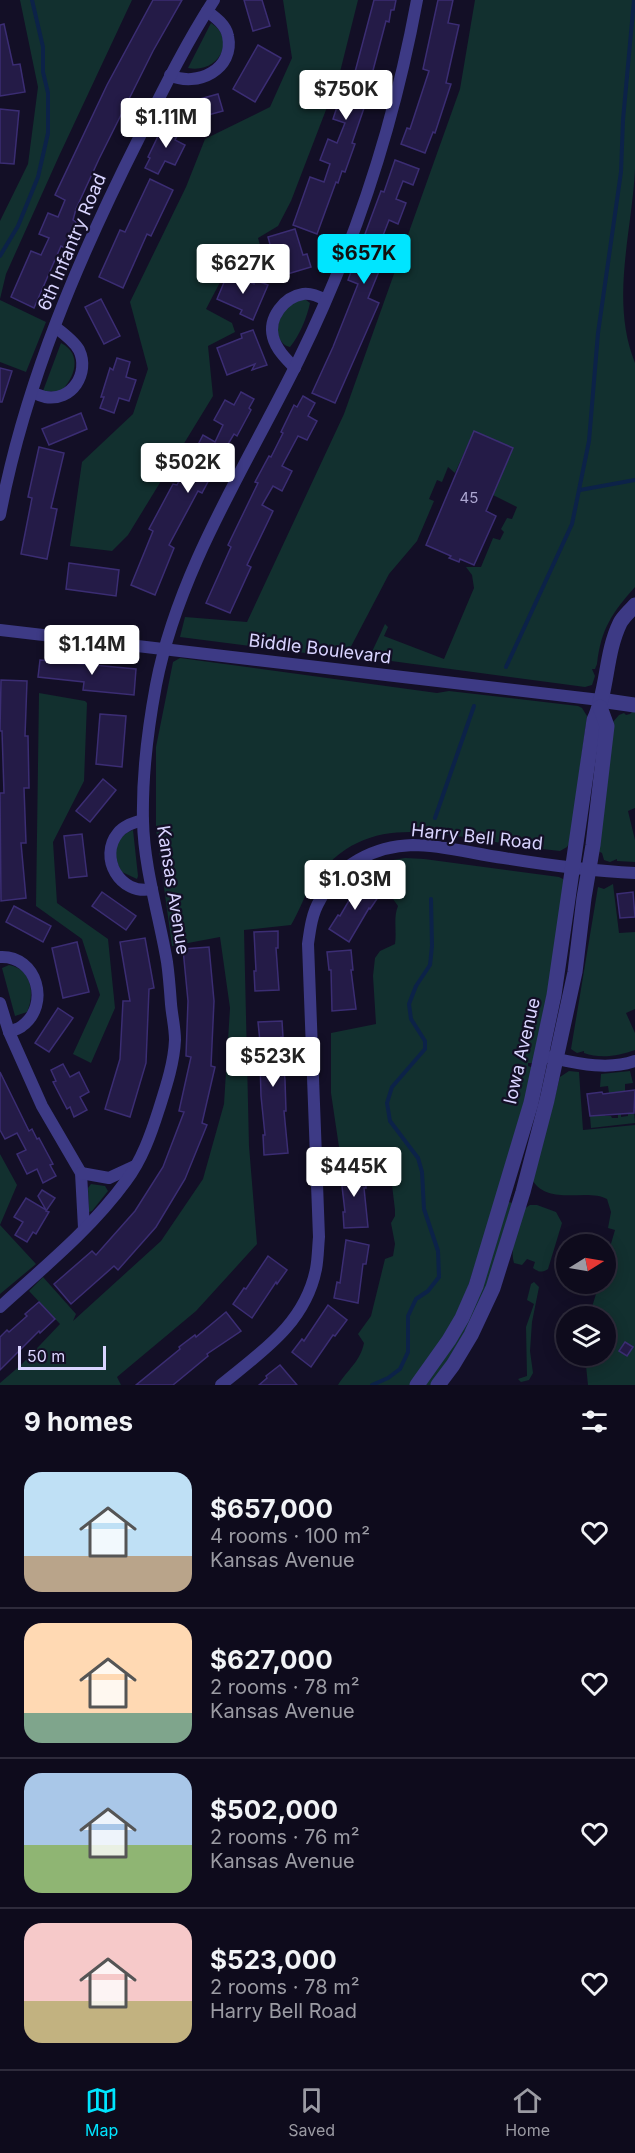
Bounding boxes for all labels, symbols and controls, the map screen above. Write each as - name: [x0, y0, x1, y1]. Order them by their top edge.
- pin: $750K: [304, 70, 388, 121]
- text: $750K: [313, 77, 379, 101]
- pin: $1.11M: [117, 98, 215, 149]
- text: $1.11M: [135, 105, 197, 129]
- street label: 6th Infantry Road: [33, 170, 110, 314]
- pin: $657K: [322, 234, 406, 285]
- text: $657K: [332, 241, 396, 265]
- pin: $627K: [201, 244, 285, 295]
- text: $627K: [211, 251, 275, 275]
- pin: $502K: [146, 443, 230, 494]
- text: $502K: [155, 450, 221, 474]
- house number: 45: [460, 488, 478, 507]
- pin: $1.14M: [43, 625, 141, 676]
- street label: Biddle Boulevard: [248, 629, 393, 668]
- text: $1.14M: [58, 632, 126, 656]
- street label: Harry Bell Road: [410, 819, 544, 854]
- street label: Kansas Avenue: [153, 824, 194, 956]
- pin: $1.03M: [306, 860, 404, 911]
- text: $1.03M: [319, 867, 391, 891]
- street label: Iowa Avenue: [499, 996, 544, 1106]
- pin: $523K: [231, 1037, 315, 1088]
- text: $523K: [240, 1044, 306, 1068]
- pin: $445K: [312, 1147, 396, 1198]
- text: $445K: [320, 1154, 388, 1178]
- north arrow: [556, 1234, 616, 1294]
- map controls: [556, 1234, 616, 1366]
- button: layers: [556, 1306, 616, 1366]
- scale bar: [18, 1343, 106, 1370]
- text: 50 m: [27, 1346, 65, 1366]
- icon: filters: [578, 1405, 611, 1438]
- text: 9 homes: [24, 1406, 133, 1437]
- text: $657,000: [210, 1493, 333, 1524]
- icon: home: [72, 1496, 144, 1568]
- icon: heart: [578, 1516, 611, 1549]
- text: 4 rooms · 100 m²: [210, 1524, 370, 1548]
- text: Kansas Avenue: [210, 1548, 355, 1572]
- text: $627,000: [210, 1644, 333, 1675]
- icon: home: [72, 1647, 144, 1719]
- icon: heart: [578, 1667, 611, 1700]
- text: 2 rooms · 78 m²: [210, 1675, 359, 1699]
- text: Kansas Avenue: [210, 1699, 355, 1723]
- text: $502,000: [210, 1794, 338, 1825]
- icon: home: [72, 1797, 144, 1869]
- icon: heart: [578, 1817, 611, 1850]
- text: 2 rooms · 76 m²: [210, 1825, 359, 1849]
- text: Kansas Avenue: [210, 1849, 355, 1873]
- text: $523,000: [210, 1944, 337, 1975]
- icon: home: [72, 1947, 144, 2019]
- icon: heart: [578, 1967, 611, 2000]
- text: 2 rooms · 78 m²: [210, 1975, 359, 1999]
- text: Harry Bell Road: [210, 1999, 357, 2023]
- tab: Map: [85, 2084, 118, 2140]
- tab: Saved: [288, 2084, 335, 2140]
- tab: Home: [505, 2084, 550, 2140]

